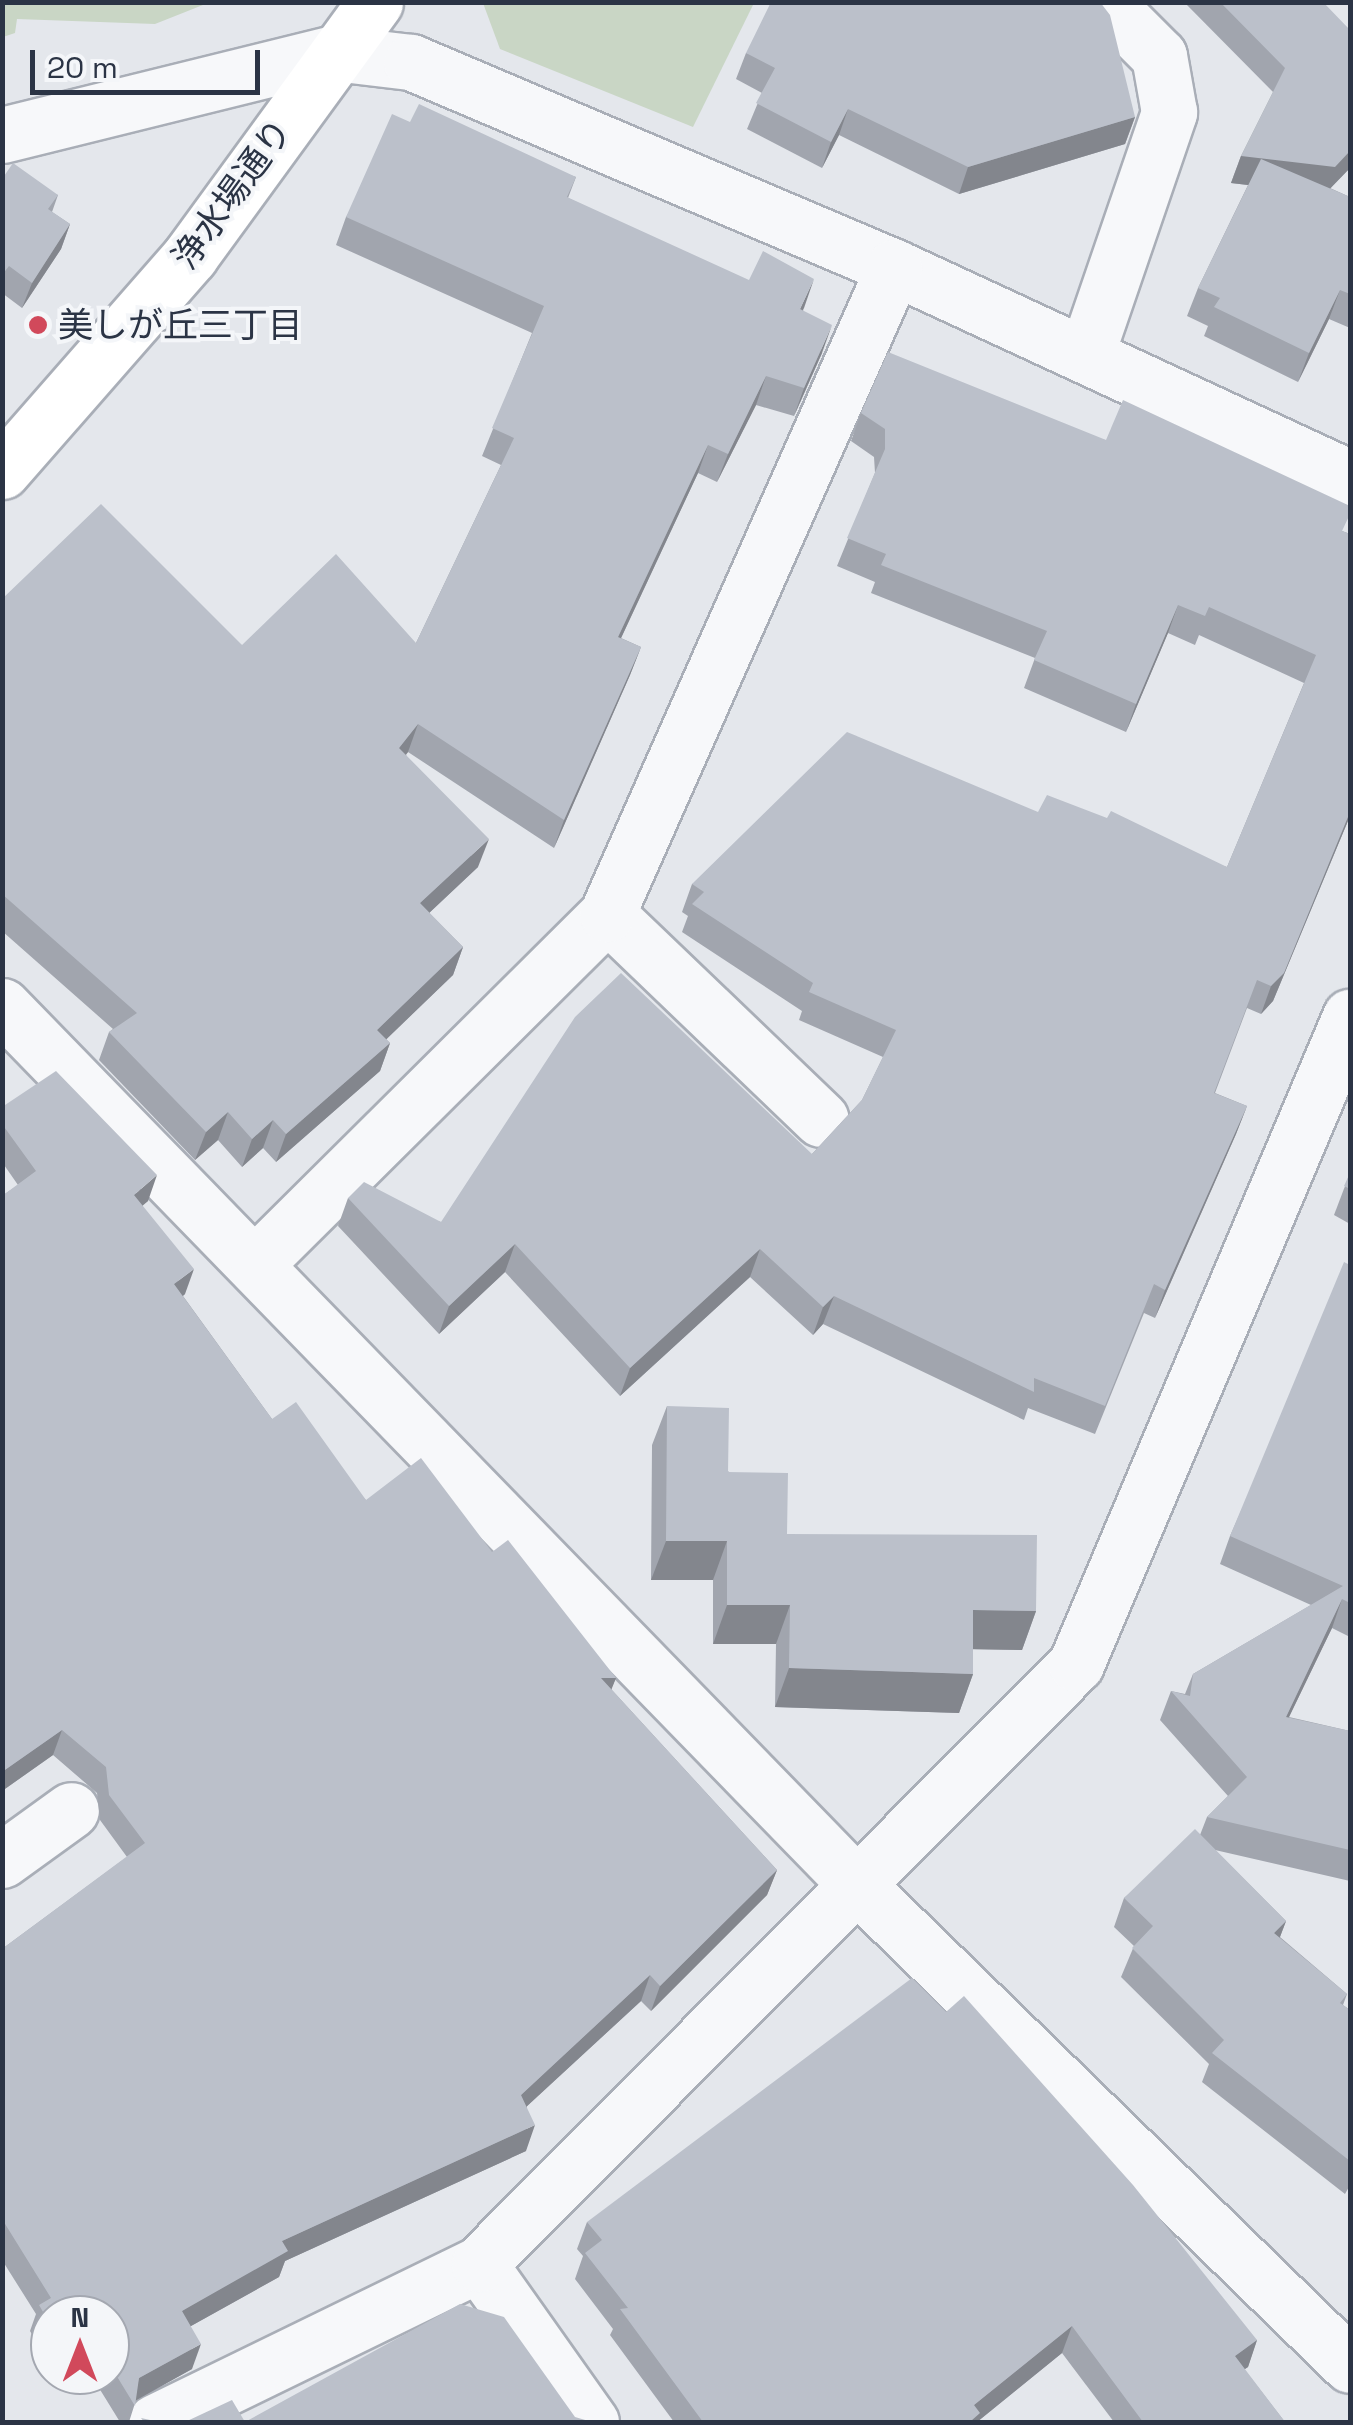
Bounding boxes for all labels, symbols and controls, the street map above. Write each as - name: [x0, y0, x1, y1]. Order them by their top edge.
- scale bar: [35, 30, 265, 92]
- text: 20 m: [47, 48, 118, 87]
- street label: 浄水場通り: [164, 111, 300, 277]
- place label: 美しが丘三丁目: [58, 304, 303, 346]
- marker: 美しが丘三丁目: [27, 314, 49, 336]
- north arrow: [30, 2295, 130, 2395]
- text: N: [71, 2299, 89, 2335]

